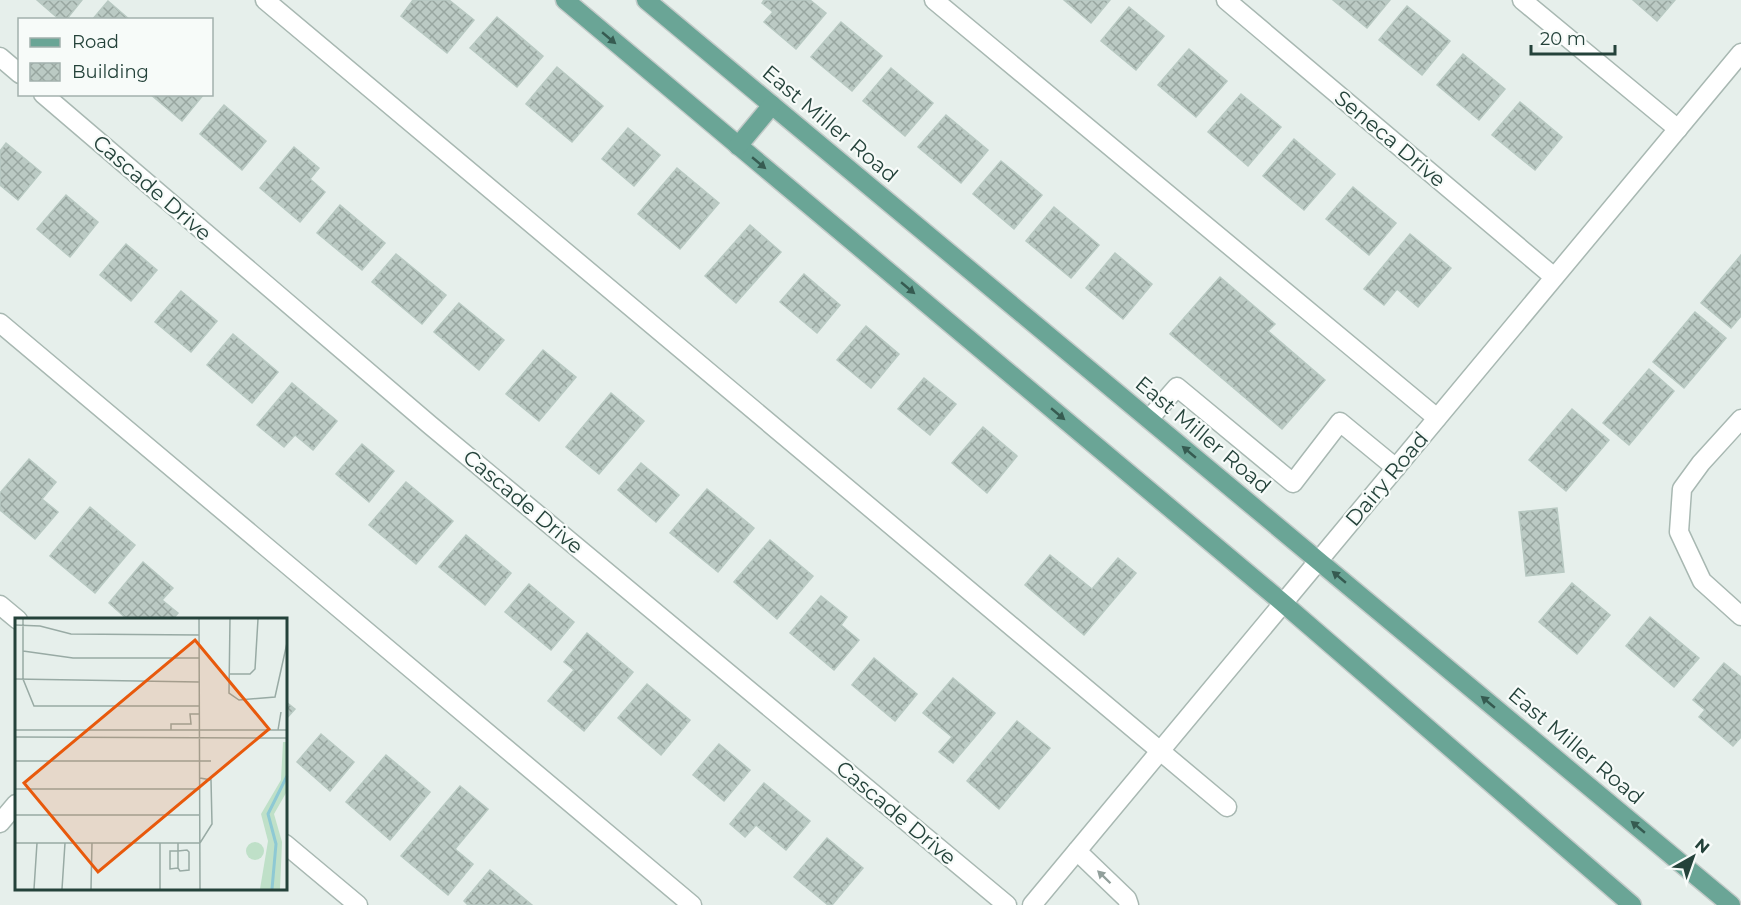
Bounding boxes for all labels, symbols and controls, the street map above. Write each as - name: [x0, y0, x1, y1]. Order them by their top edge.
- legend: [18, 18, 213, 96]
- scale bar: [1531, 18, 1615, 56]
- text: 20 m: [1540, 28, 1586, 50]
- text: Road: [72, 31, 119, 53]
- one-way arrow: [601, 31, 617, 44]
- street label: East Miller Road: [758, 60, 903, 188]
- text: Building: [72, 61, 149, 83]
- street label: Seneca Drive: [1330, 85, 1451, 192]
- street label: Cascade Drive: [88, 129, 217, 246]
- one-way arrow: [751, 156, 766, 169]
- one-way arrow: [900, 282, 916, 295]
- street label: East Miller Road: [1131, 371, 1276, 499]
- one-way arrow: [1050, 407, 1066, 420]
- street label: Dairy Road: [1340, 426, 1433, 531]
- street label: Cascade Drive: [458, 444, 588, 559]
- one-way arrow: [1181, 445, 1197, 458]
- one-way arrow: [1331, 570, 1347, 583]
- inset map: [15, 618, 286, 890]
- street label: East Miller Road: [1504, 682, 1649, 810]
- one-way arrow: [1480, 695, 1496, 708]
- street label: Cascade Drive: [831, 755, 961, 870]
- one-way arrow: [1630, 821, 1645, 834]
- north arrow: [1663, 827, 1723, 887]
- text: N: [1691, 834, 1713, 857]
- one-way arrow: [1097, 871, 1112, 884]

